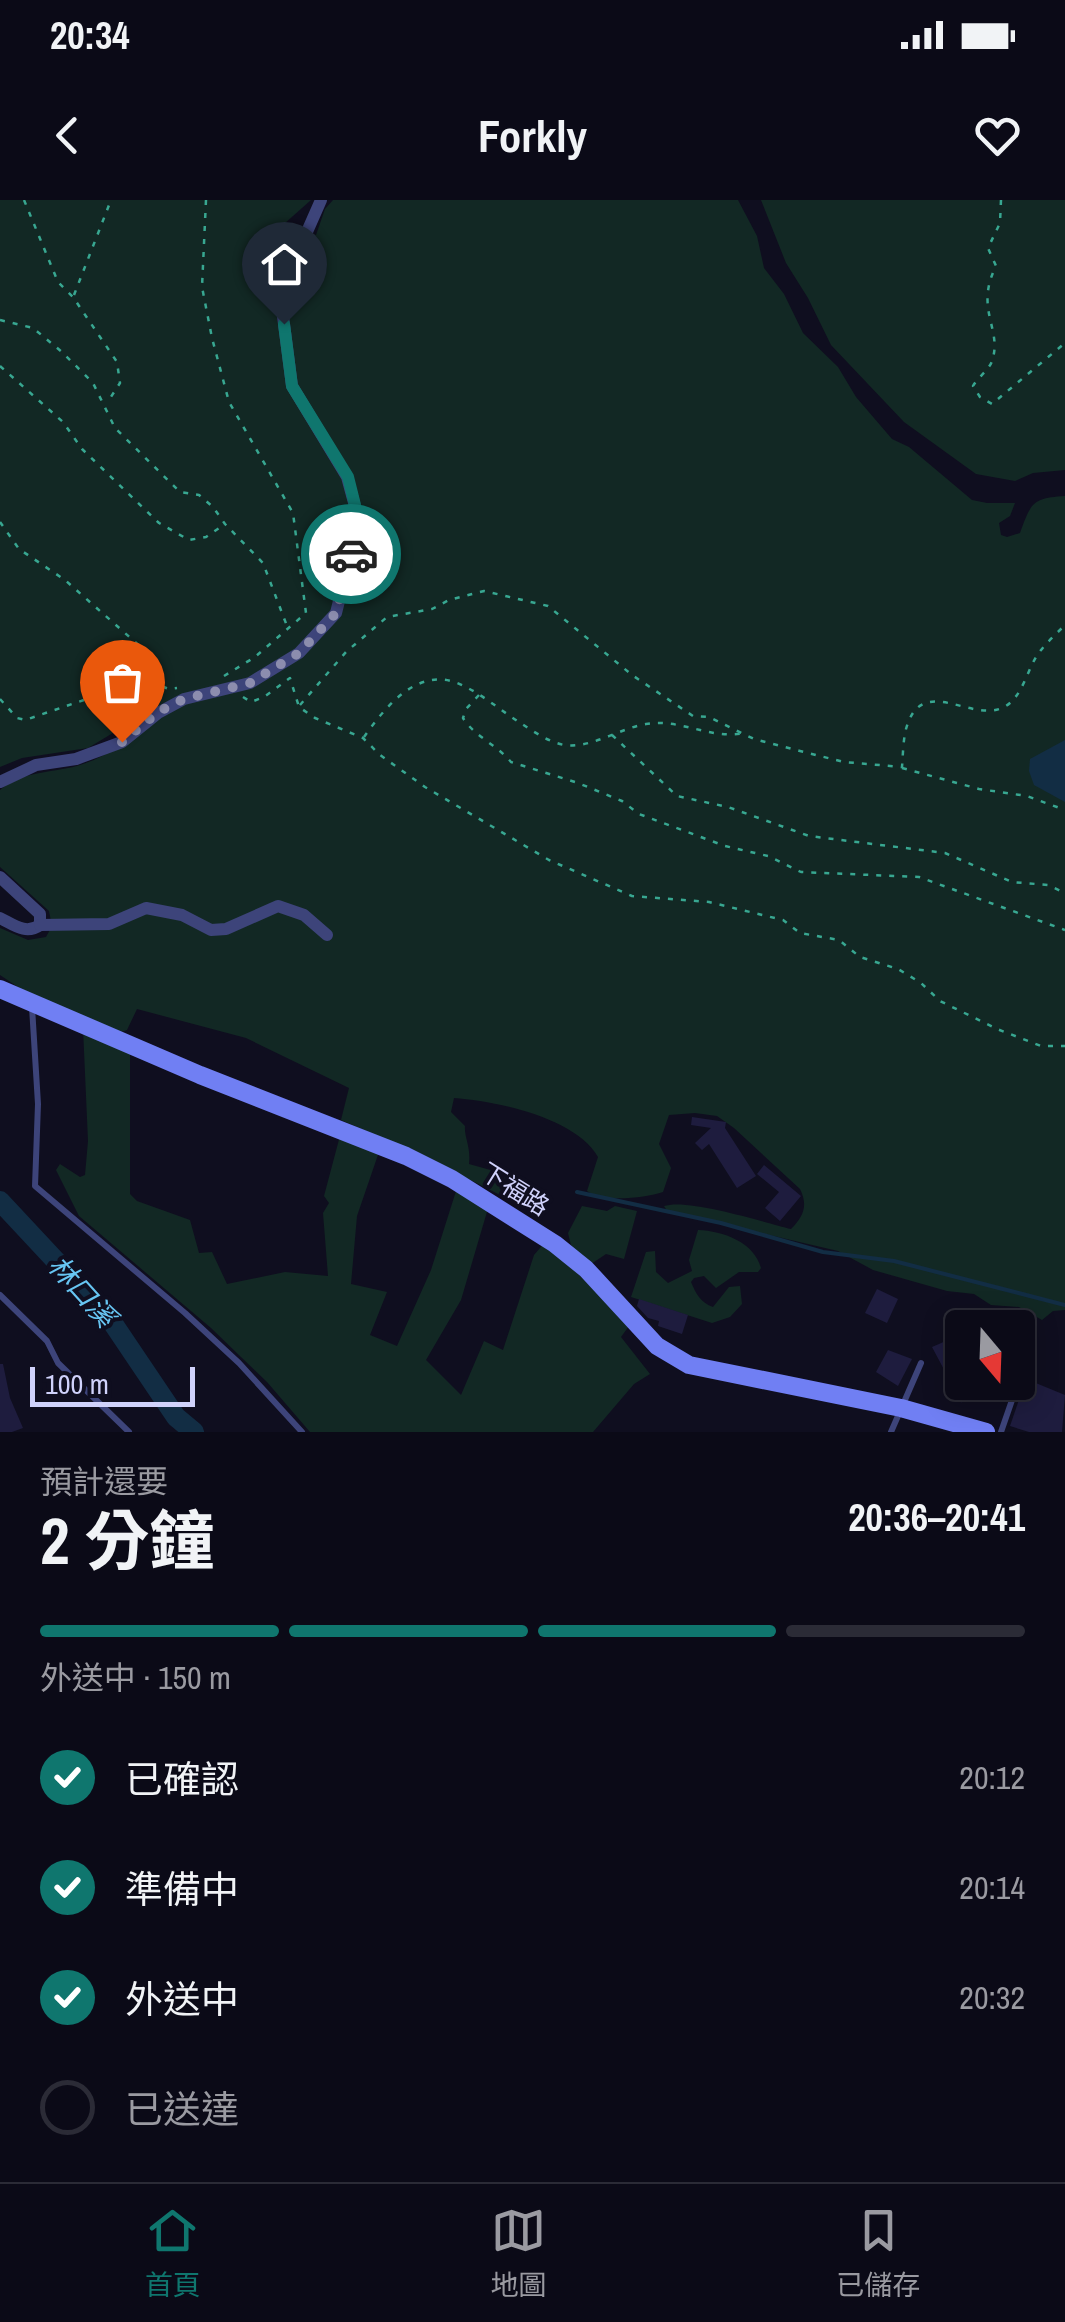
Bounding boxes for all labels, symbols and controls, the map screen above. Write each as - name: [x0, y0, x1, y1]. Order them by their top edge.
- text: 20:34: [50, 10, 130, 61]
- text: Forkly: [478, 105, 587, 166]
- icon: back: [40, 108, 95, 163]
- icon: heart: [970, 108, 1025, 163]
- pin: [242, 222, 327, 325]
- icon: home: [257, 237, 312, 292]
- courier: [301, 504, 401, 604]
- icon: car: [324, 527, 379, 582]
- pin: [80, 640, 165, 743]
- icon: bag: [95, 655, 150, 710]
- street label: 下福路: [474, 1155, 556, 1223]
- water label: 林口溪: [40, 1247, 127, 1338]
- north arrow: [945, 1310, 1035, 1400]
- map controls: [945, 1310, 1035, 1400]
- scale bar: [30, 1362, 195, 1406]
- text: 100 m: [45, 1365, 109, 1403]
- text: 預計還要: [40, 1460, 168, 1503]
- text: 20:36–20:41: [848, 1492, 1025, 1543]
- text: 2 分鐘: [40, 1497, 214, 1584]
- text: 外送中 · 150 m: [40, 1656, 231, 1699]
- icon: check: [40, 1750, 95, 1805]
- text: 已確認: [125, 1754, 239, 1805]
- text: 20:12: [959, 1756, 1025, 1799]
- icon: check: [40, 1860, 95, 1915]
- text: 準備中: [125, 1864, 239, 1915]
- text: 20:14: [959, 1866, 1025, 1909]
- icon: check: [40, 1970, 95, 2025]
- text: 外送中: [125, 1974, 239, 2025]
- text: 20:32: [959, 1976, 1025, 2019]
- text: 已送達: [125, 2084, 239, 2135]
- tab: 首頁: [145, 2203, 201, 2304]
- tab: 地圖: [490, 2203, 546, 2304]
- tab: 已儲存: [836, 2203, 920, 2304]

